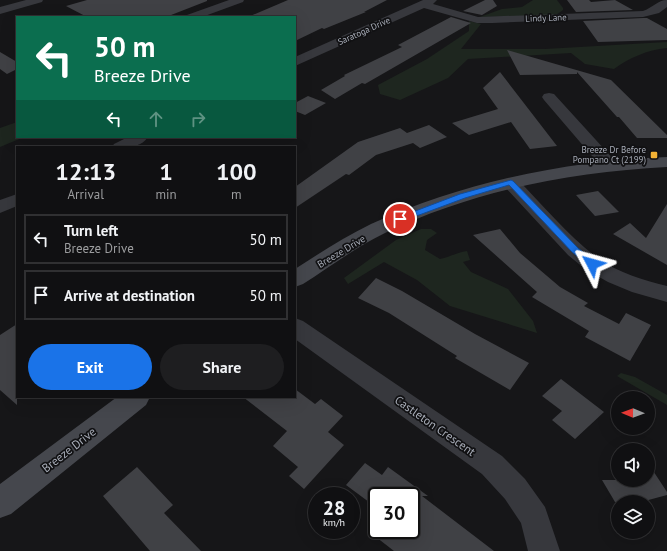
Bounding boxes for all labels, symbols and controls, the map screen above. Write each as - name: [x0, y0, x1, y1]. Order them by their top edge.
- street label: Lindy Lane: [525, 11, 567, 24]
- street label: Saratoga Drive: [336, 14, 392, 47]
- text: 50 m: [94, 28, 155, 65]
- icon: left: [28, 32, 80, 84]
- text: Breeze Drive: [94, 64, 191, 87]
- icon: left: [103, 108, 125, 130]
- icon: ahead: [145, 108, 167, 130]
- icon: right: [187, 108, 209, 130]
- place label: Breeze Dr Before Pompano Ct (2199): [573, 144, 646, 166]
- marker: Breeze Dr Before Pompano Ct (2199): [649, 150, 659, 160]
- text: 12:13: [55, 156, 116, 187]
- text: 1: [159, 156, 173, 187]
- text: 100: [216, 156, 257, 187]
- text: Arrival: [68, 186, 104, 203]
- text: min: [155, 186, 177, 203]
- text: m: [231, 186, 242, 203]
- pin: [383, 202, 417, 236]
- icon: arrive: [389, 208, 411, 230]
- text: Turn left: [64, 221, 118, 240]
- icon: left: [30, 228, 52, 250]
- text: 50 m: [249, 230, 282, 249]
- street label: Breeze Drive: [315, 232, 368, 271]
- text: Breeze Drive: [64, 240, 134, 257]
- position arrow: [571, 243, 613, 285]
- icon: arrive: [30, 284, 52, 306]
- text: Arrive at destination: [64, 286, 195, 305]
- text: 50 m: [249, 286, 282, 305]
- button: Exit: [28, 344, 152, 390]
- button: Share: [160, 344, 284, 390]
- north arrow: [611, 391, 655, 435]
- map controls: [611, 391, 655, 539]
- street label: Castleton Crescent: [392, 392, 479, 459]
- street label: Breeze Drive: [39, 424, 99, 475]
- button: sound: [611, 443, 655, 487]
- speed limit sign: 30: [368, 487, 420, 539]
- text: 28: [323, 495, 345, 521]
- button: layers: [611, 495, 655, 539]
- text: km/h: [323, 516, 345, 529]

